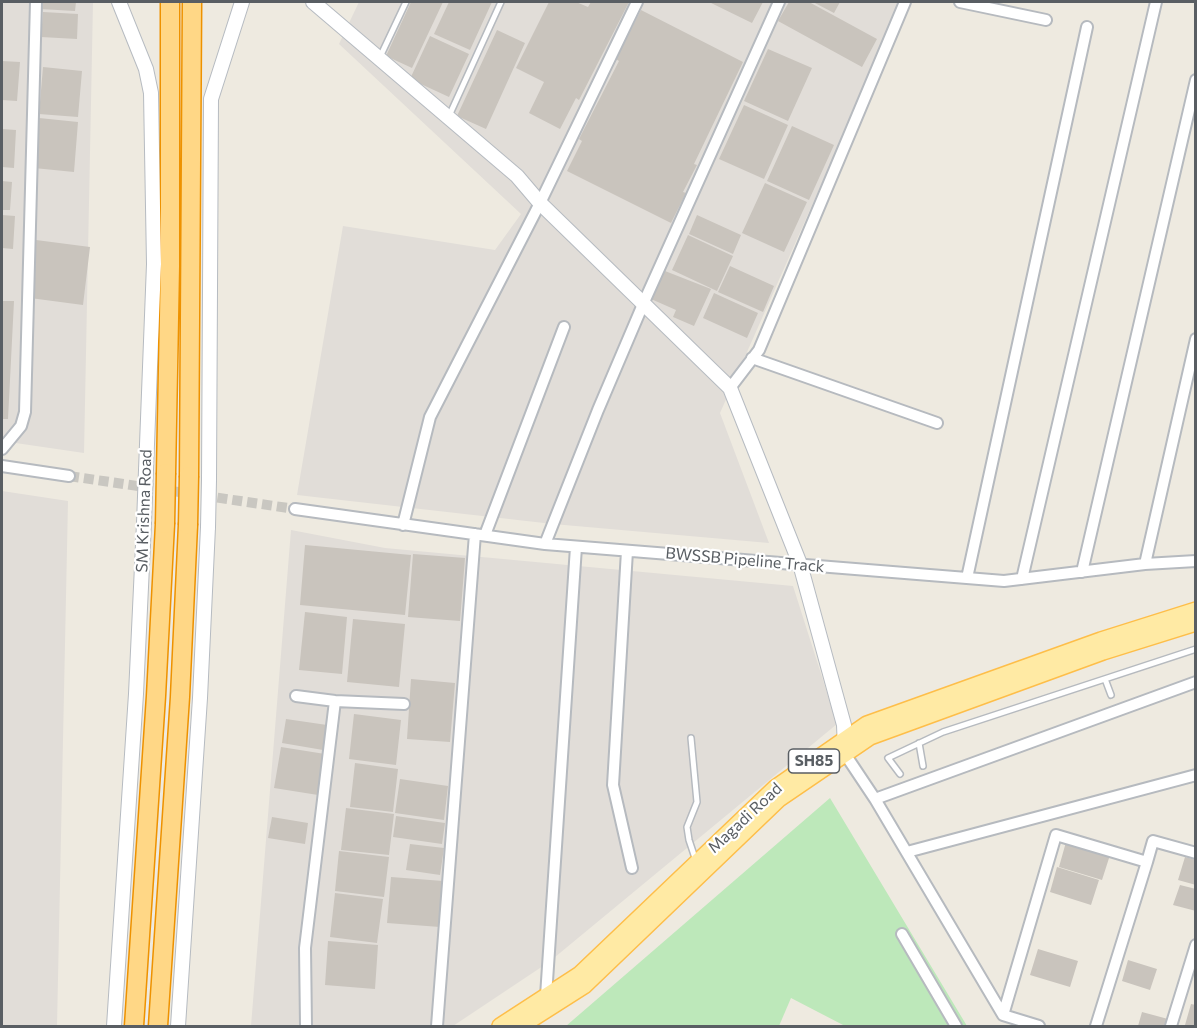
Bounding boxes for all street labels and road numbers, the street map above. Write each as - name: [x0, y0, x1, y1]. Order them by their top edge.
- street label: SM Krishna Road: [132, 449, 156, 573]
- street label: BWSSB Pipeline Track: [665, 543, 825, 577]
- road number: SH85: [788, 749, 840, 773]
- street label: Magadi Road: [704, 779, 786, 857]

